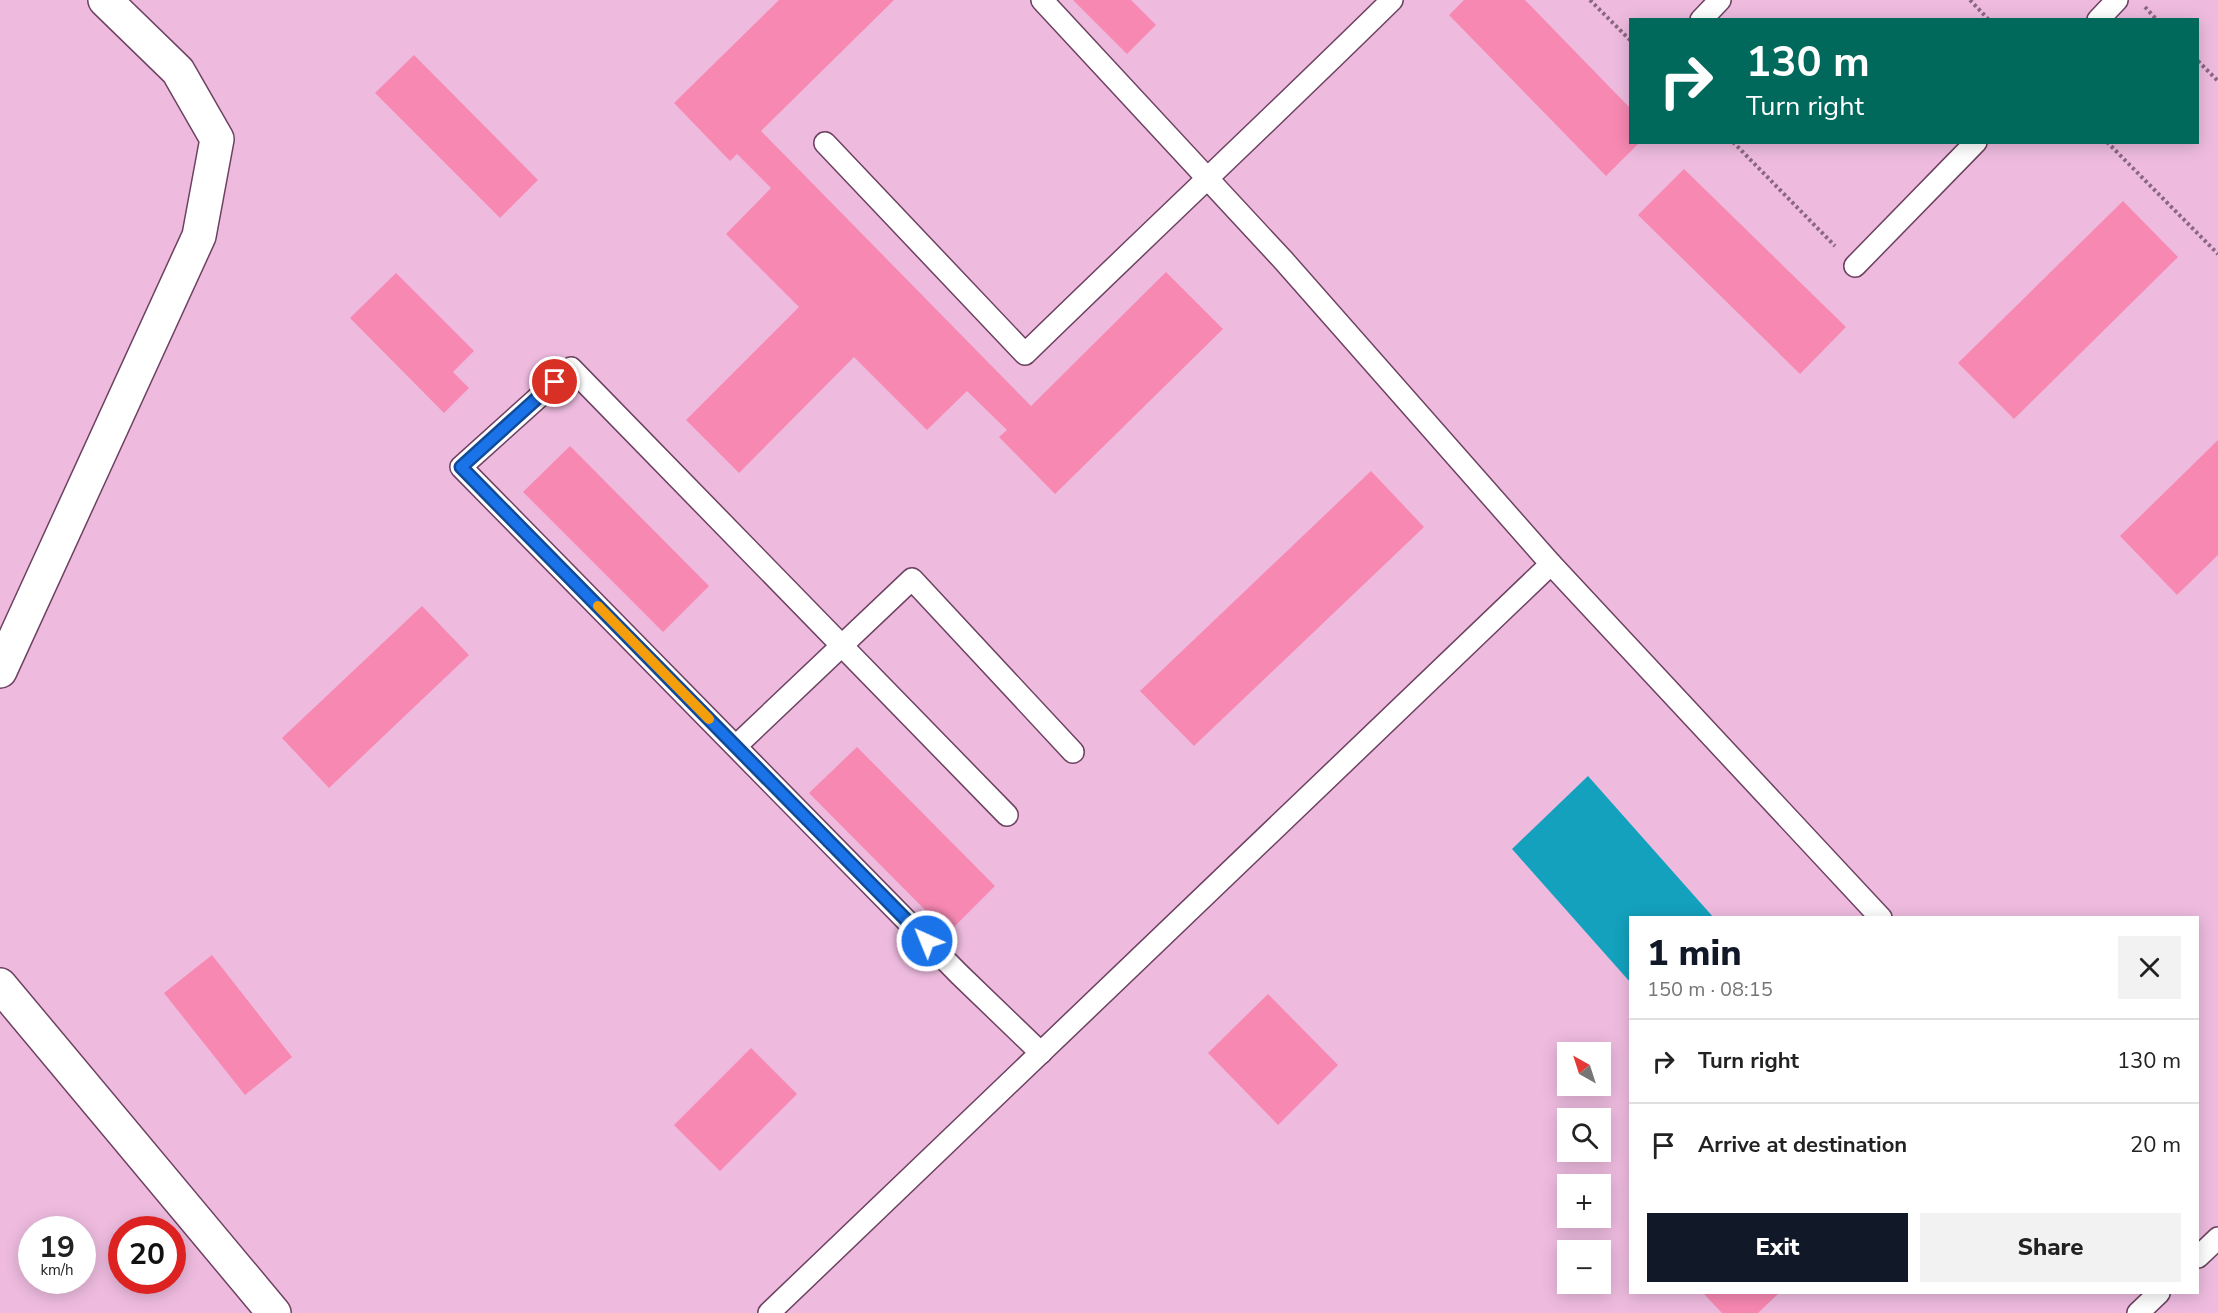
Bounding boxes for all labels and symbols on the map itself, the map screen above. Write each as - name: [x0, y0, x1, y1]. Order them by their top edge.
- pin: [529, 356, 580, 407]
- position arrow: [895, 909, 959, 973]
- north arrow: [1557, 1042, 1611, 1096]
- speed limit sign: 20: [108, 1216, 186, 1294]

